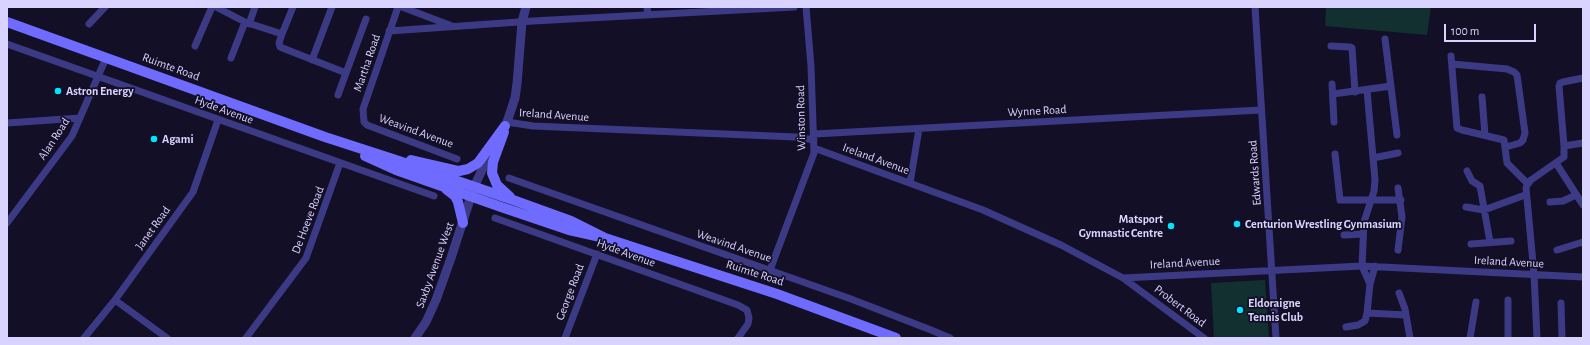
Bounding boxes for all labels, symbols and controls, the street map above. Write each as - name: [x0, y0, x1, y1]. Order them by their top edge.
- scale bar: [1446, 16, 1538, 42]
- text: 100 m: [1451, 25, 1479, 37]
- street label: Martha Road: [350, 32, 384, 94]
- street label: Ruimte Road: [140, 50, 202, 84]
- place label: Astron Energy: [66, 84, 134, 98]
- street label: Winston Road: [793, 85, 809, 151]
- marker: Astron Energy: [53, 86, 63, 96]
- street label: Hyde Avenue: [193, 93, 255, 127]
- street label: Wynne Road: [1007, 102, 1067, 120]
- street label: Ireland Avenue: [518, 105, 590, 125]
- street label: Weavind Avenue: [377, 111, 455, 151]
- street label: Alan Road: [35, 115, 73, 163]
- place label: Agami: [162, 132, 194, 146]
- marker: Agami: [149, 134, 159, 144]
- street label: Ireland Avenue: [841, 140, 911, 178]
- street label: Edwards Road: [1246, 140, 1264, 206]
- street label: De Hoeve Road: [289, 184, 327, 256]
- street label: Janet Road: [132, 203, 174, 253]
- place label: Matsport Gymnastic Centre: [1079, 212, 1163, 240]
- place label: Centurion Wrestling Gynmasium: [1245, 217, 1402, 231]
- marker: Centurion Wrestling Gynmasium: [1232, 219, 1242, 229]
- street label: Saxby Avenue West: [413, 220, 457, 310]
- marker: Matsport Gymnastic Centre: [1166, 221, 1176, 231]
- street label: Weavind Avenue: [695, 226, 773, 266]
- street label: Hyde Avenue: [595, 236, 657, 270]
- street label: Ireland Avenue: [1474, 253, 1544, 271]
- street label: Ireland Avenue: [1150, 254, 1220, 272]
- street label: Ruimte Road: [724, 257, 786, 289]
- street label: George Road: [553, 262, 587, 322]
- street label: Probert Road: [1151, 282, 1209, 330]
- place label: Eldoraigne Tennis Club: [1248, 296, 1303, 324]
- marker: Eldoraigne Tennis Club: [1235, 305, 1245, 315]

